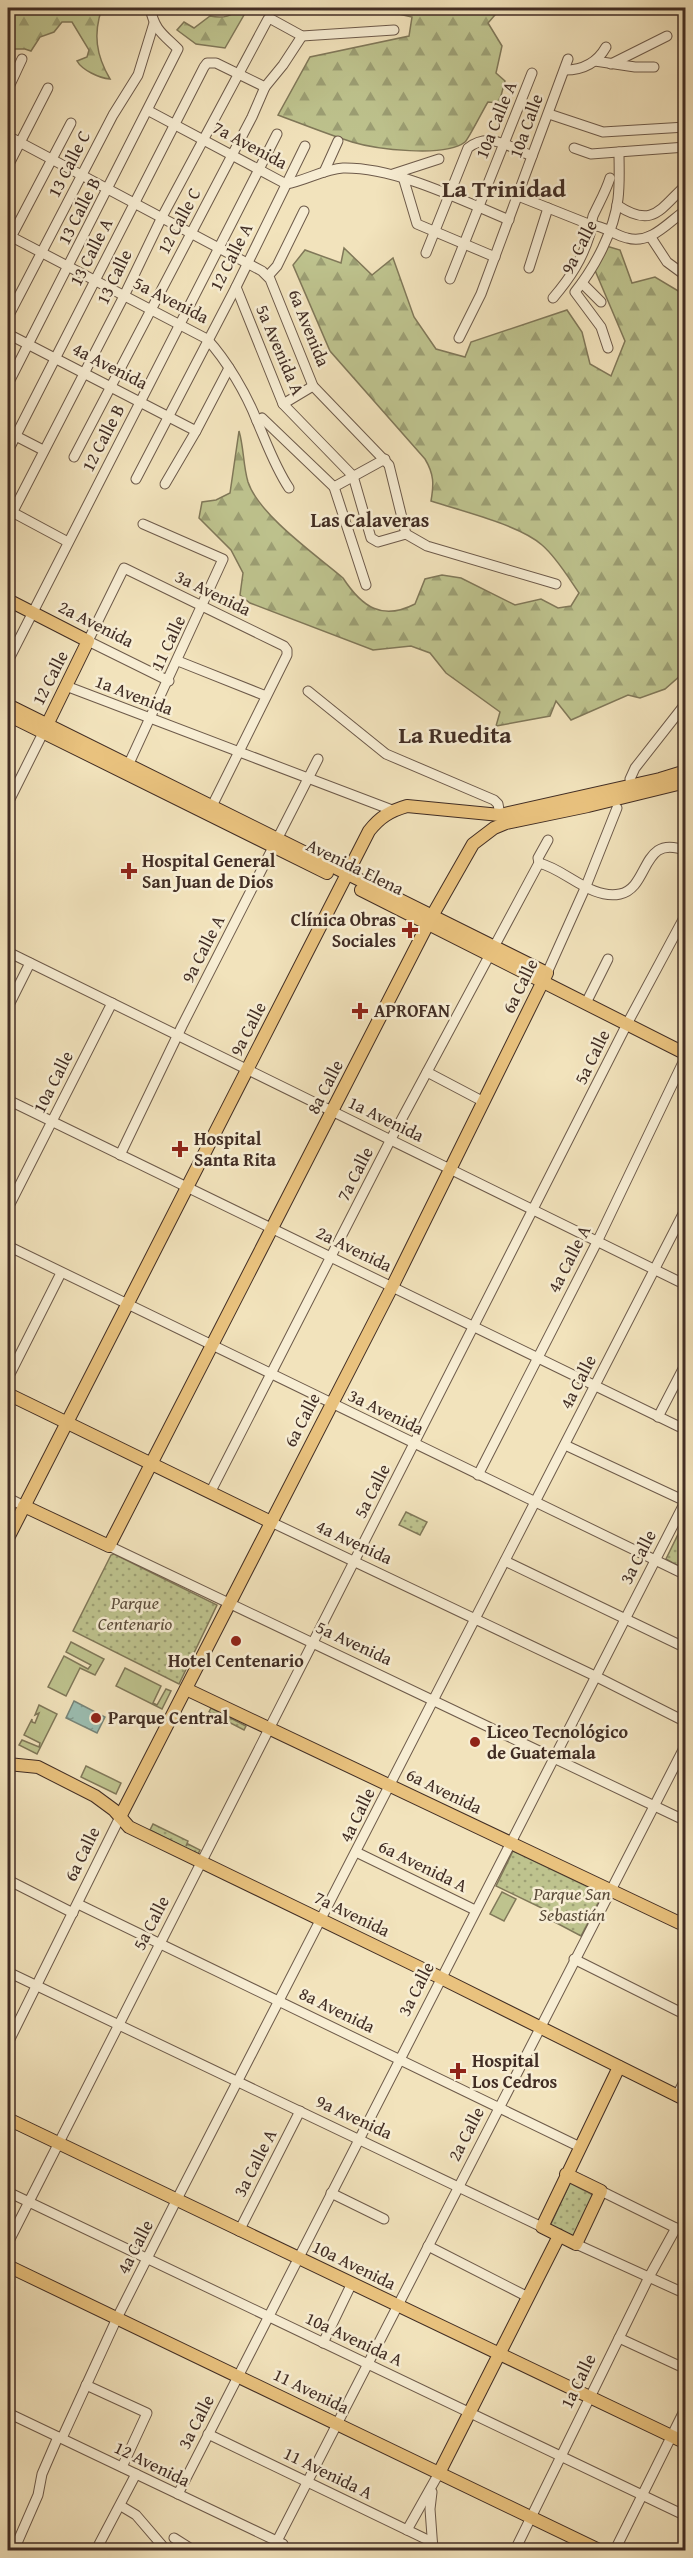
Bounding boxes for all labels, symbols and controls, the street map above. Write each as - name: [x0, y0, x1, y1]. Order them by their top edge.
- street label: 10a Calle A: [468, 77, 523, 163]
- street label: 10a Calle: [501, 90, 550, 162]
- street label: 7a Avenida: [208, 114, 293, 176]
- street label: 13 Calle C: [40, 125, 97, 202]
- district label: La Trinidad: [442, 171, 566, 206]
- street label: 13 Calle B: [50, 172, 107, 249]
- street label: 12 Calle C: [150, 183, 207, 259]
- street label: 13 Calle A: [65, 215, 117, 289]
- street label: 9a Calle: [553, 215, 604, 279]
- street label: 12 Calle A: [202, 218, 259, 295]
- street label: 13 Calle: [92, 246, 136, 308]
- street label: 5a Avenida: [129, 269, 214, 330]
- street label: 6a Avenida: [282, 285, 337, 371]
- street label: 5a Avenida A: [249, 300, 312, 399]
- street label: 4a Avenida: [68, 335, 153, 396]
- street label: 12 Calle B: [74, 399, 131, 476]
- district label: Las Calaveras: [311, 505, 429, 534]
- street label: 3a Avenida: [171, 563, 256, 623]
- street label: 2a Avenida: [54, 593, 139, 654]
- street label: 11 Calle: [143, 611, 192, 675]
- street label: 12 Calle: [24, 646, 75, 710]
- street label: 1a Avenida: [91, 667, 177, 722]
- district label: La Ruedita: [398, 717, 512, 752]
- street label: Avenida Elena: [302, 831, 409, 902]
- place label: Hospital General San Juan de Dios: [142, 847, 276, 895]
- marker: Hospital General San Juan de Dios: [120, 862, 138, 880]
- place label: Clínica Obras Sociales: [291, 906, 396, 954]
- street label: 9a Calle A: [174, 910, 231, 987]
- marker: Clínica Obras Sociales: [401, 921, 419, 939]
- street label: 6a Calle: [495, 954, 544, 1018]
- street label: 9a Calle: [222, 997, 273, 1061]
- place label: APROFAN: [374, 997, 450, 1024]
- marker: APROFAN: [351, 1002, 369, 1020]
- street label: 5a Calle: [567, 1025, 616, 1089]
- street label: 10a Calle: [25, 1046, 80, 1118]
- street label: 8a Calle: [299, 1055, 350, 1119]
- street label: 1a Avenida: [344, 1089, 429, 1149]
- place label: Hospital Santa Rita: [194, 1125, 277, 1173]
- marker: Hospital Santa Rita: [171, 1140, 189, 1158]
- street label: 7a Calle: [329, 1142, 380, 1206]
- street label: 2a Avenida: [312, 1219, 397, 1279]
- street label: 4a Calle A: [540, 1220, 597, 1297]
- street label: 4a Calle: [552, 1350, 603, 1414]
- street label: 3a Avenida: [344, 1382, 429, 1442]
- street label: 6a Calle: [276, 1388, 327, 1452]
- street label: 5a Calle: [346, 1459, 397, 1523]
- street label: 4a Avenida: [312, 1512, 397, 1571]
- street label: 3a Calle: [612, 1525, 663, 1589]
- park label: Parque Centenario: [98, 1589, 173, 1637]
- street label: 5a Avenida: [312, 1613, 397, 1672]
- marker: Hotel Centenario: [229, 1634, 243, 1648]
- place label: Hotel Centenario: [168, 1647, 304, 1674]
- place label: Parque Central: [108, 1704, 229, 1731]
- marker: Parque Central: [89, 1711, 103, 1725]
- place label: Liceo Tecnológico de Guatemala: [487, 1718, 628, 1766]
- marker: Liceo Tecnológico de Guatemala: [468, 1735, 482, 1749]
- street label: 6a Avenida: [402, 1761, 487, 1821]
- street label: 4a Calle: [332, 1783, 381, 1847]
- street label: 6a Calle: [57, 1822, 106, 1886]
- street label: 6a Avenida A: [374, 1832, 472, 1899]
- park label: Parque San Sebastián: [532, 1880, 611, 1928]
- street label: 7a Avenida: [310, 1884, 395, 1944]
- street label: 5a Calle: [125, 1891, 176, 1955]
- street label: 3a Calle: [390, 1957, 441, 2021]
- street label: 8a Avenida: [295, 1980, 380, 2040]
- place label: Hospital Los Cedros: [472, 2047, 558, 2095]
- marker: Hospital Los Cedros: [449, 2062, 467, 2080]
- street label: 9a Avenida: [312, 2087, 397, 2146]
- street label: 2a Calle: [440, 2102, 491, 2166]
- street label: 3a Calle A: [226, 2124, 283, 2201]
- street label: 4a Calle: [109, 2215, 160, 2279]
- street label: 10a Avenida: [308, 2233, 401, 2297]
- street label: 10a Avenida A: [301, 2304, 408, 2373]
- street label: 1a Calle: [553, 2349, 602, 2413]
- street label: 11 Avenida: [269, 2361, 354, 2421]
- street label: 3a Calle: [170, 2390, 221, 2454]
- street label: 12 Avenida: [110, 2434, 195, 2494]
- street label: 11 Avenida A: [279, 2439, 378, 2506]

